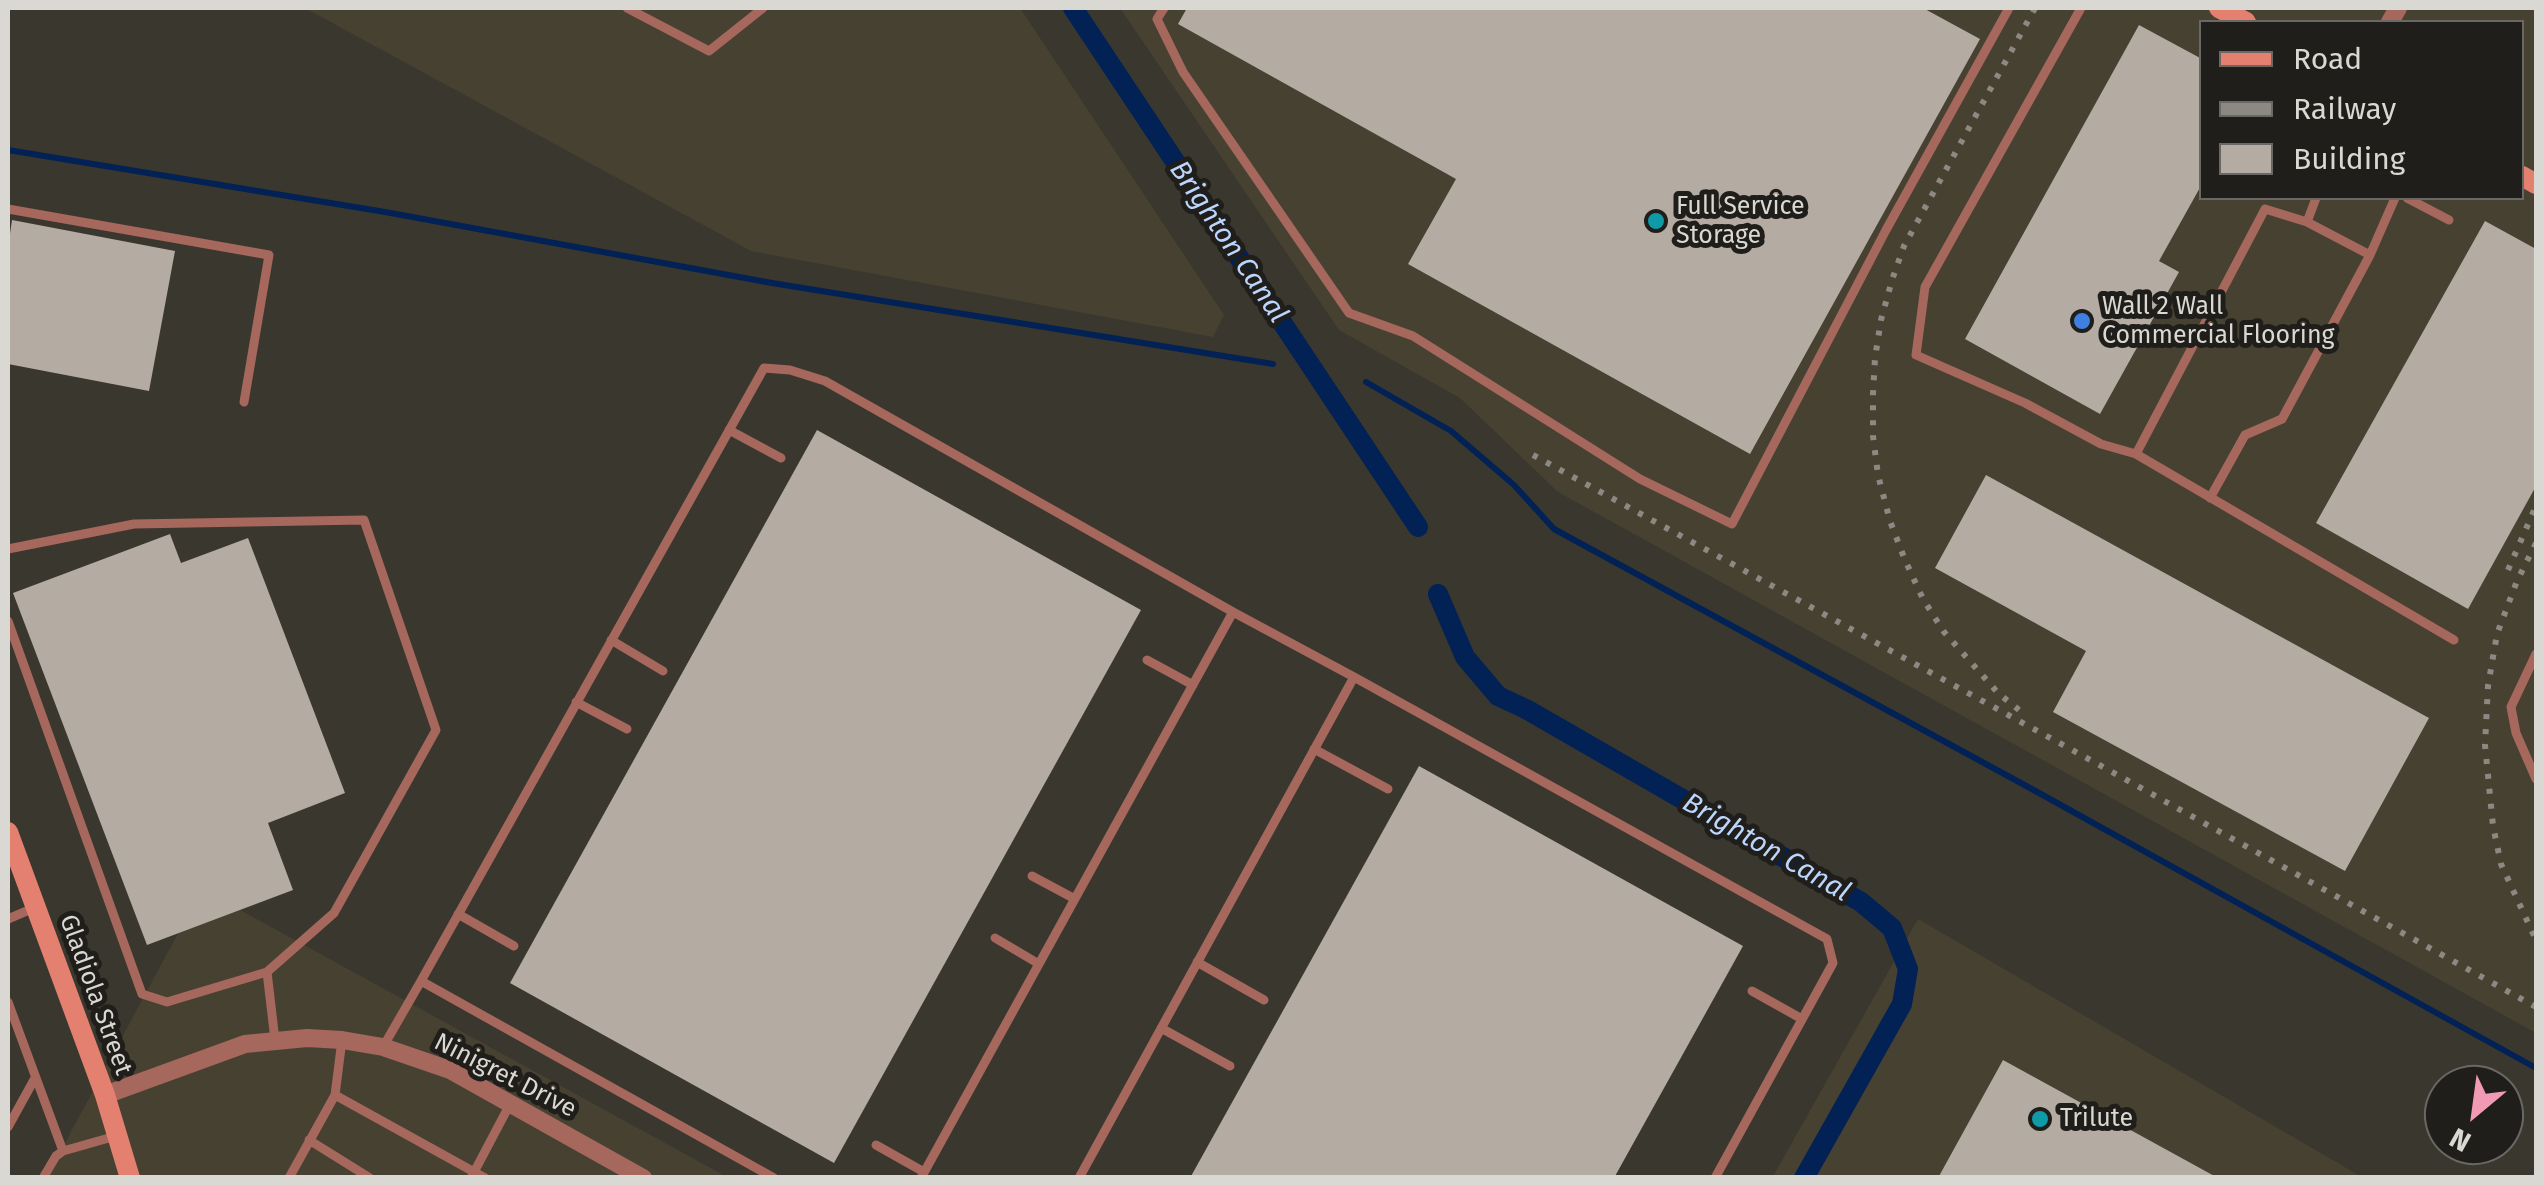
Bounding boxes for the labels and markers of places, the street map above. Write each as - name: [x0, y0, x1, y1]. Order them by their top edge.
- place label: Full Service Storage: [1676, 192, 1804, 251]
- marker: Full Service Storage: [1645, 210, 1667, 232]
- place label: Wall 2 Wall Commercial Flooring: [2102, 292, 2335, 351]
- marker: Wall 2 Wall Commercial Flooring: [2071, 310, 2093, 332]
- place label: Trilute: [2060, 1104, 2133, 1134]
- marker: Trilute: [2029, 1108, 2051, 1130]

